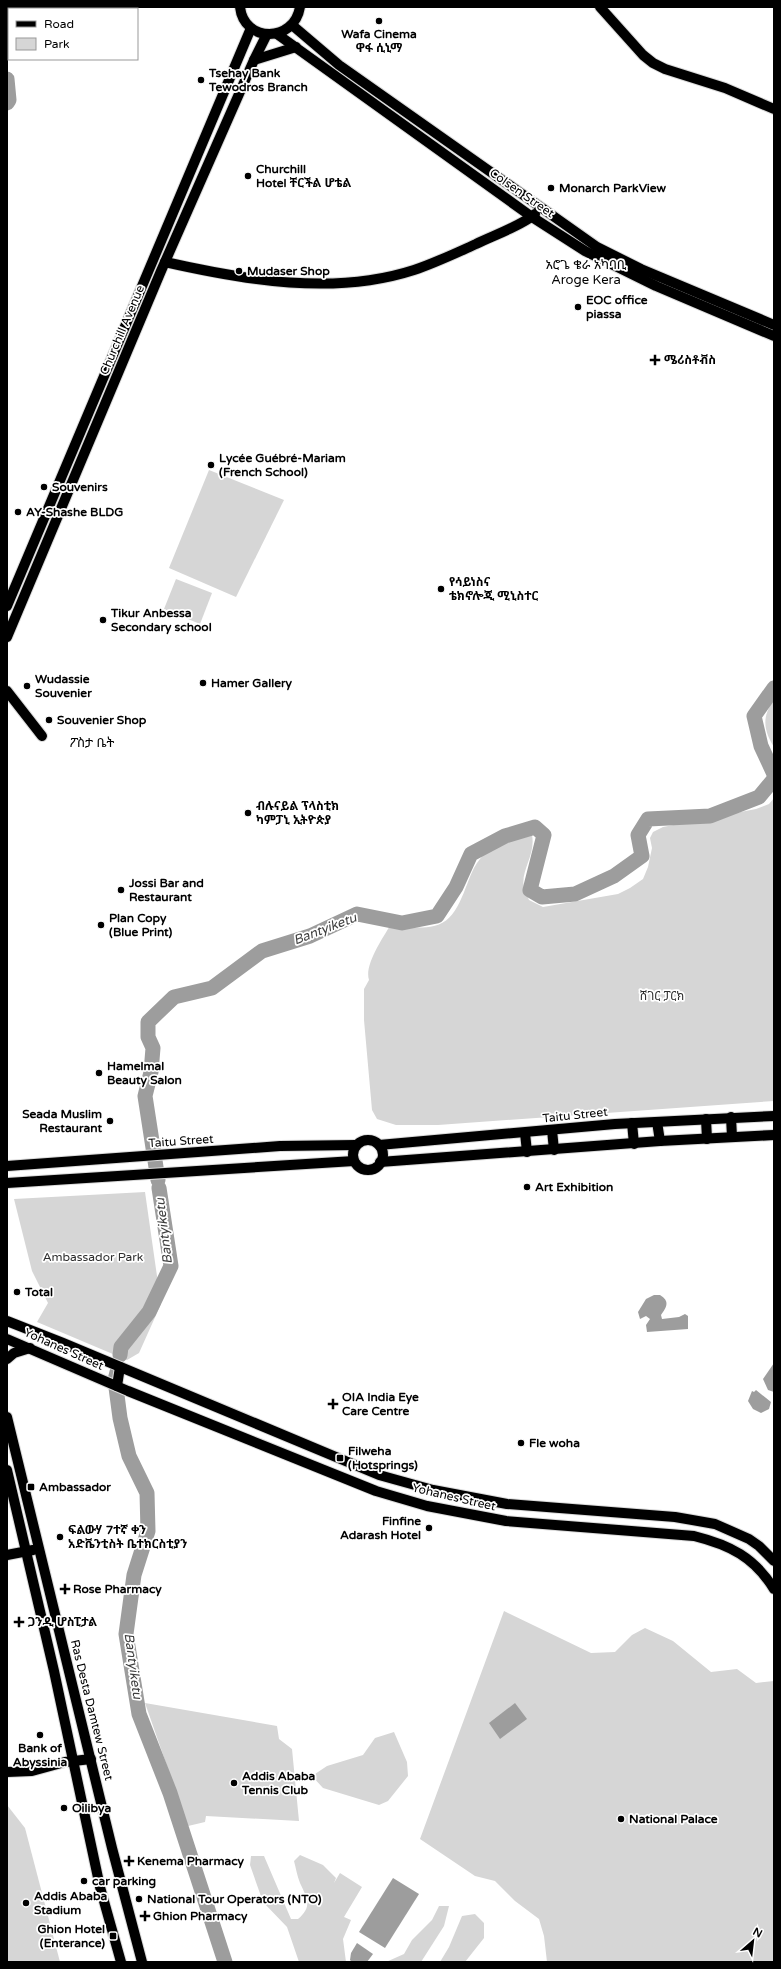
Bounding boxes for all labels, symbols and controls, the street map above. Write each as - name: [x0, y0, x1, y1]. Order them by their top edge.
- legend: [8, 8, 138, 60]
- marker: Wafa Cinema ዋፋ ሲኒማ: [374, 16, 384, 26]
- text: Road: [44, 17, 74, 31]
- place label: Wafa Cinema ዋፋ ሲኒማ: [341, 27, 417, 55]
- text: Park: [44, 37, 70, 51]
- place label: Tsehay Bank Tewodros Branch: [208, 66, 308, 94]
- marker: Tsehay Bank Tewodros Branch: [196, 75, 206, 85]
- place label: Churchill Hotel ቸርችል ሆቴል: [256, 162, 352, 190]
- street label: Colsen Street: [487, 166, 557, 221]
- marker: Churchill Hotel ቸርችል ሆቴል: [243, 171, 253, 181]
- place label: Monarch ParkView: [559, 181, 667, 195]
- marker: Monarch ParkView: [546, 183, 556, 193]
- district label: አሮጌ ቄራ አካባቢ Aroge Kera: [546, 257, 627, 288]
- place label: Mudaser Shop: [247, 264, 330, 279]
- marker: Mudaser Shop: [234, 266, 244, 276]
- street label: Churchill Avenue: [97, 283, 147, 377]
- place label: EOC office piassa: [586, 293, 648, 322]
- marker: EOC office piassa: [573, 302, 583, 312]
- place label: ሜሪስቶቭስ: [664, 353, 716, 367]
- marker: ሜሪስቶቭስ: [649, 354, 661, 366]
- place label: Lycée Guébré-Mariam (French School): [219, 451, 346, 479]
- marker: Lycée Guébré-Mariam (French School): [206, 460, 216, 470]
- place label: Souvenirs: [52, 480, 108, 494]
- marker: Souvenirs: [39, 482, 49, 492]
- place label: AY-Shashe BLDG: [26, 505, 123, 519]
- marker: AY-Shashe BLDG: [13, 507, 23, 517]
- place label: የሳይነስና ቴክኖሎጂ ሚኒስተር: [449, 575, 539, 603]
- marker: የሳይነስና ቴክኖሎጂ ሚኒስተር: [436, 584, 446, 594]
- place label: Tikur Anbessa Secondary school: [110, 606, 212, 635]
- marker: Tikur Anbessa Secondary school: [98, 615, 108, 625]
- place label: Wudassie Souvenier: [35, 672, 92, 700]
- place label: Hamer Gallery: [211, 676, 293, 691]
- marker: Hamer Gallery: [198, 678, 208, 688]
- marker: Wudassie Souvenier: [22, 681, 32, 691]
- place label: Souvenier Shop: [57, 713, 147, 728]
- marker: Souvenier Shop: [44, 715, 54, 725]
- district label: ፖስታ ቤት: [70, 735, 115, 751]
- place label: ብሉናይል ፕላስቲክ ካምፓኒ ኢትዮጵያ: [256, 799, 339, 827]
- marker: ብሉናይል ፕላስቲክ ካምፓኒ ኢትዮጵያ: [243, 808, 253, 818]
- place label: Jossi Bar and Restaurant: [128, 876, 204, 904]
- marker: Jossi Bar and Restaurant: [116, 885, 126, 895]
- water label: Bantyiketu: [291, 909, 360, 948]
- place label: Plan Copy (Blue Print): [109, 911, 173, 939]
- marker: Plan Copy (Blue Print): [96, 920, 106, 930]
- park label: ሸገር ፓርክ: [640, 989, 684, 1003]
- place label: Hamelmal Beauty Salon: [107, 1059, 182, 1088]
- marker: Hamelmal Beauty Salon: [94, 1068, 104, 1078]
- street label: Taitu Street: [542, 1105, 609, 1125]
- place label: Seada Muslim Restaurant: [22, 1107, 102, 1135]
- marker: Seada Muslim Restaurant: [105, 1116, 115, 1126]
- street label: Taitu Street: [148, 1132, 215, 1150]
- place label: Art Exhibition: [535, 1180, 613, 1194]
- marker: Art Exhibition: [522, 1182, 532, 1192]
- water label: Bantyiketu: [152, 1196, 176, 1265]
- park label: Ambassador Park: [43, 1250, 144, 1264]
- place label: Total: [24, 1285, 53, 1299]
- marker: Total: [12, 1287, 22, 1297]
- street label: Yohanes Street: [22, 1325, 106, 1373]
- place label: OIA India Eye Care Centre: [342, 1390, 419, 1418]
- marker: OIA India Eye Care Centre: [327, 1398, 339, 1410]
- place label: Fle woha: [529, 1436, 580, 1450]
- marker: Fle woha: [516, 1438, 526, 1448]
- place label: Filweha (Hotsprings): [348, 1444, 418, 1473]
- marker: Filweha (Hotsprings): [335, 1453, 345, 1463]
- place label: Ambassador: [39, 1480, 111, 1494]
- street label: Yohanes Street: [411, 1481, 498, 1514]
- marker: Ambassador: [26, 1482, 36, 1492]
- place label: Finfine Adarash Hotel: [340, 1514, 421, 1542]
- place label: ፍልውሃ 7ተኛ ቀን አድቬንቲስት ቤተክርስቲያን: [68, 1523, 187, 1551]
- marker: Finfine Adarash Hotel: [424, 1523, 434, 1533]
- marker: ፍልውሃ 7ተኛ ቀን አድቬንቲስት ቤተክርስቲያን: [55, 1532, 65, 1542]
- place label: Rose Pharmacy: [73, 1582, 162, 1597]
- marker: Rose Pharmacy: [60, 1584, 70, 1594]
- place label: ጋንዲ ሆስፒታል: [28, 1615, 97, 1629]
- marker: ጋንዲ ሆስፒታል: [13, 1616, 25, 1628]
- water label: Bantyiketu: [120, 1632, 146, 1701]
- street label: Ras Desta Damtew Street: [68, 1638, 116, 1782]
- marker: Bank of Abyssinia: [35, 1730, 45, 1740]
- place label: Bank of Abyssinia: [13, 1741, 67, 1770]
- place label: Addis Ababa Tennis Club: [241, 1769, 316, 1797]
- marker: Addis Ababa Tennis Club: [229, 1778, 239, 1788]
- place label: Oilibya: [72, 1801, 111, 1816]
- marker: Oilibya: [59, 1803, 69, 1813]
- place label: National Palace: [629, 1812, 718, 1826]
- marker: National Palace: [616, 1814, 626, 1824]
- place label: Kenema Pharmacy: [137, 1854, 245, 1869]
- marker: Kenema Pharmacy: [124, 1856, 134, 1866]
- place label: car parking: [92, 1874, 156, 1889]
- marker: car parking: [79, 1876, 89, 1886]
- place label: Addis Ababa Stadium: [34, 1889, 108, 1917]
- place label: National Tour Operators (NTO): [147, 1892, 322, 1907]
- marker: National Tour Operators (NTO): [134, 1894, 144, 1904]
- marker: Addis Ababa Stadium: [21, 1898, 31, 1908]
- place label: Ghion Pharmacy: [153, 1909, 248, 1924]
- marker: Ghion Pharmacy: [140, 1911, 150, 1921]
- north arrow: [733, 1921, 773, 1961]
- place label: Ghion Hotel (Enterance): [37, 1922, 105, 1950]
- text: N: [751, 1925, 764, 1940]
- marker: Ghion Hotel (Enterance): [108, 1931, 118, 1941]

